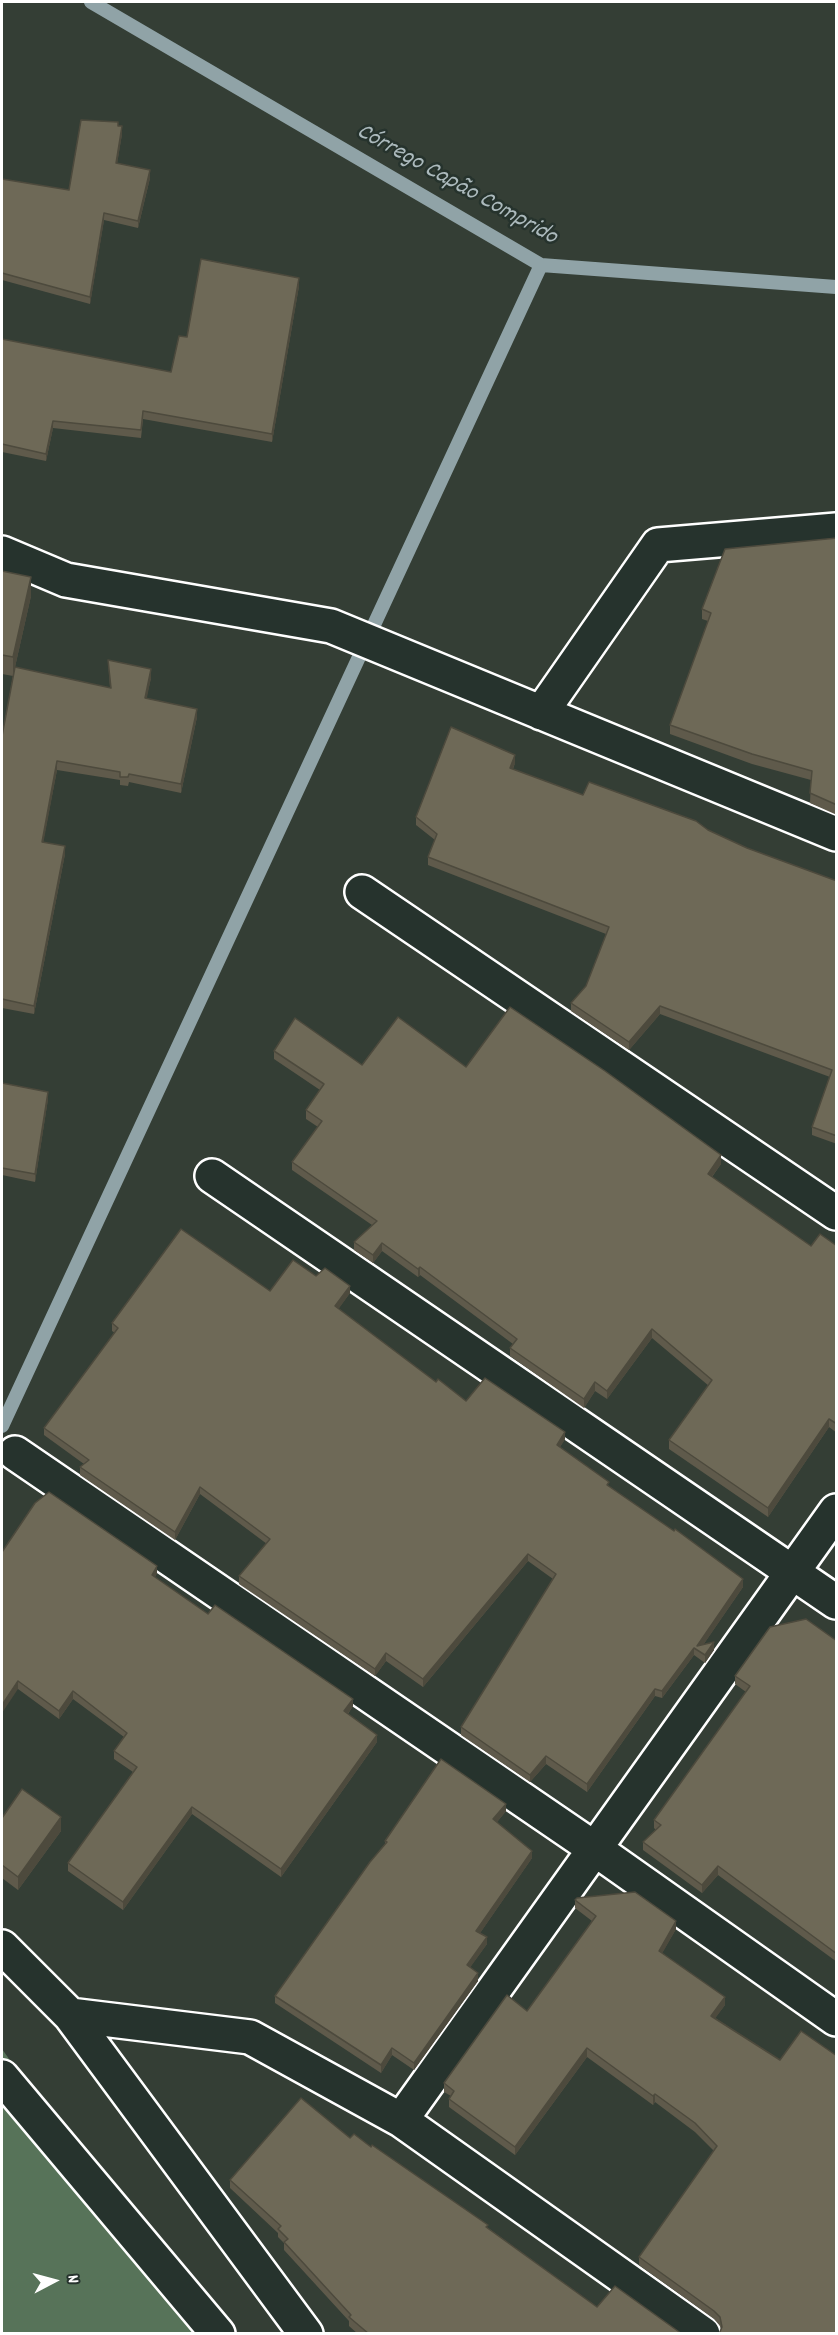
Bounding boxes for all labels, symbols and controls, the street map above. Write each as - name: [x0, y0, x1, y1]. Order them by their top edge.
- water label: Córrego Capão Comprido: [351, 119, 561, 253]
- north arrow: [24, 2251, 84, 2311]
- text: N: [61, 2274, 84, 2284]

